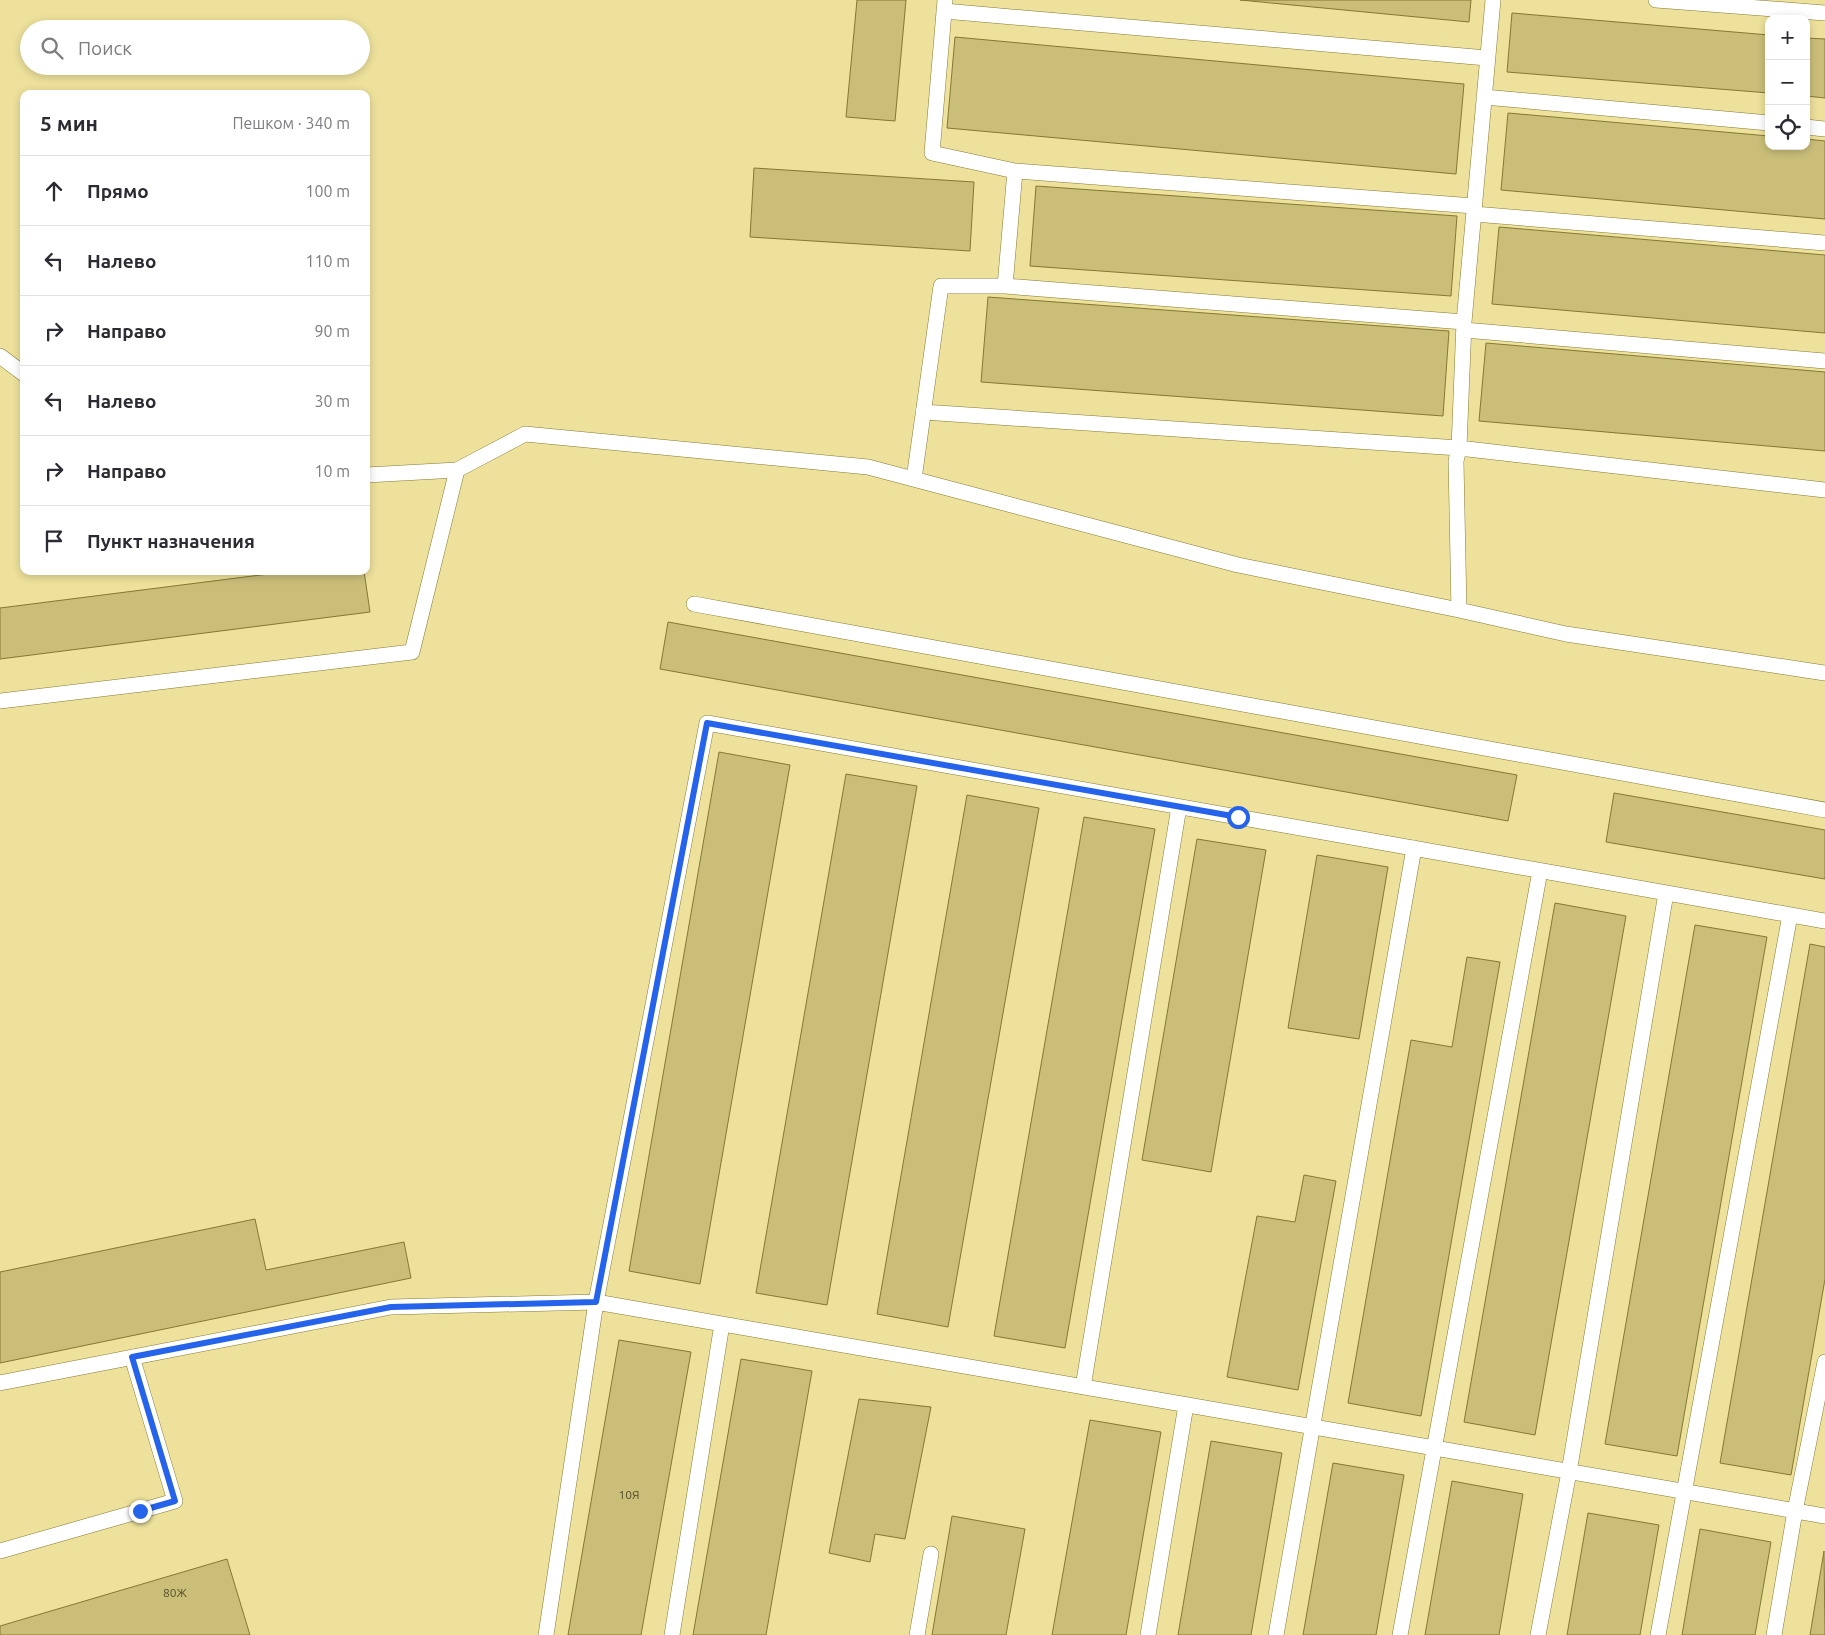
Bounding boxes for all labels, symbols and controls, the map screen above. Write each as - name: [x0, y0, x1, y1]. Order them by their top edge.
- map controls: [1765, 15, 1810, 150]
- button: +: [1765, 15, 1810, 60]
- search box: [20, 20, 370, 75]
- icon: search: [38, 34, 66, 62]
- text: Поиск: [78, 37, 132, 59]
- button: −: [1765, 60, 1810, 105]
- button: locate: [1765, 105, 1810, 150]
- text: 5 мин: [40, 111, 98, 135]
- text: Пешком · 340 m: [232, 114, 350, 132]
- icon: ahead: [40, 177, 68, 205]
- text: Прямо: [87, 180, 149, 202]
- text: 100 m: [305, 182, 350, 200]
- icon: left: [40, 247, 68, 275]
- text: Налево: [87, 250, 156, 272]
- text: 110 m: [305, 252, 350, 270]
- icon: right: [40, 317, 68, 345]
- text: Направо: [87, 320, 167, 342]
- text: 90 m: [314, 322, 350, 340]
- icon: left: [40, 387, 68, 415]
- text: Налево: [87, 390, 156, 412]
- text: 30 m: [314, 392, 350, 410]
- icon: right: [40, 457, 68, 485]
- text: Направо: [87, 460, 167, 482]
- text: 10 m: [314, 462, 350, 480]
- icon: arrive: [40, 527, 68, 555]
- text: Пункт назначения: [87, 530, 255, 552]
- route start: [1227, 806, 1250, 829]
- house number: 10Я: [618, 1488, 640, 1501]
- route end: [129, 1500, 152, 1523]
- house number: 80Ж: [163, 1586, 188, 1599]

